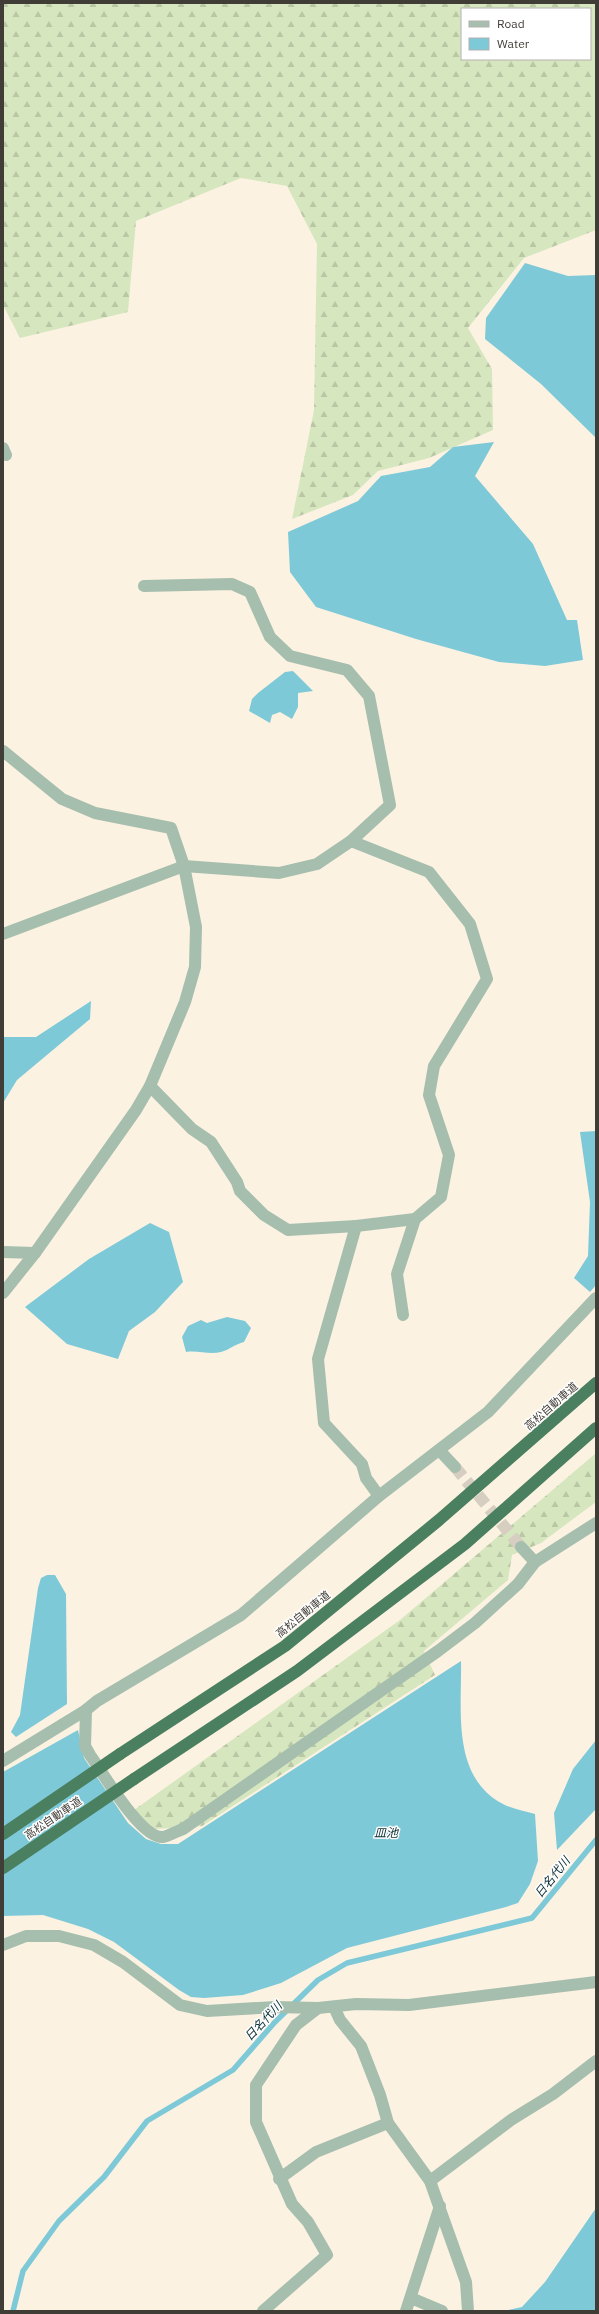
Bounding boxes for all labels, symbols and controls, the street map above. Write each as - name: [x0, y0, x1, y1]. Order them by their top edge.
- legend: [461, 8, 591, 60]
- text: Road: [497, 16, 525, 31]
- text: Water: [497, 36, 530, 51]
- street label: 高松自動車道: [522, 1379, 580, 1433]
- street label: 高松自動車道: [273, 1588, 333, 1640]
- street label: 高松自動車道: [22, 1794, 84, 1842]
- water label: 皿池: [374, 1825, 399, 1840]
- water label: 日名代川: [531, 1852, 574, 1900]
- water label: 日名代川: [241, 1997, 286, 2044]

